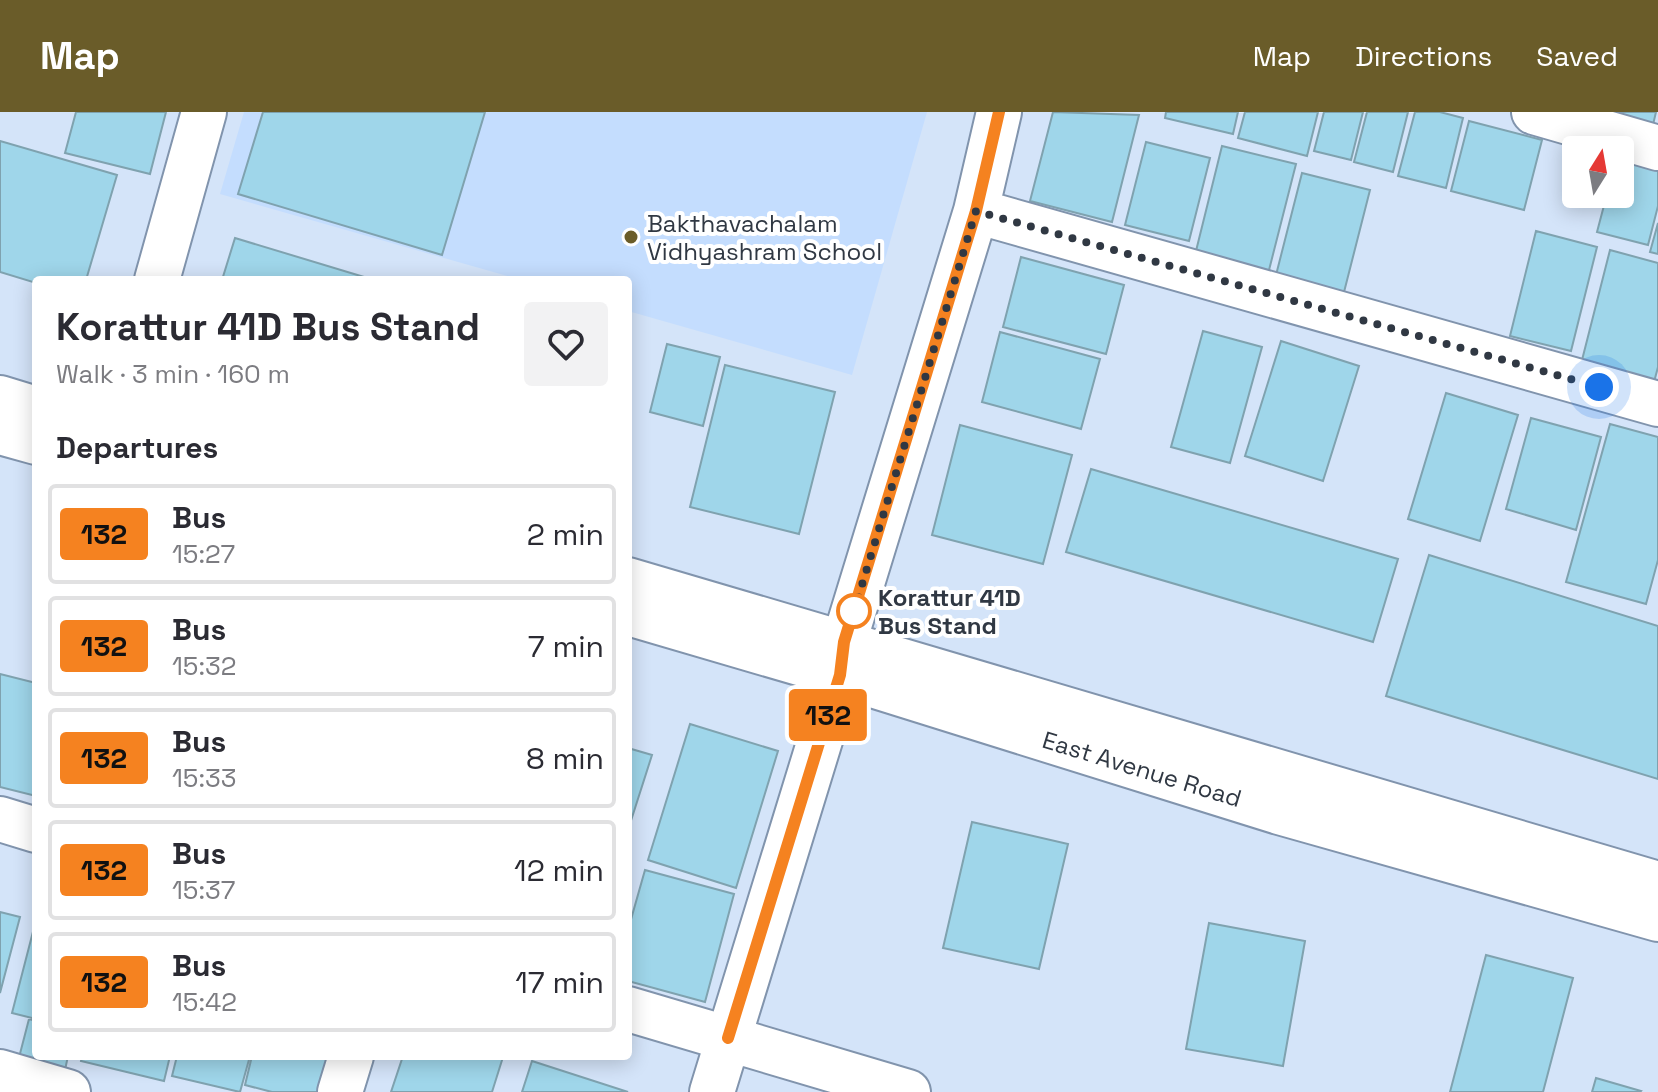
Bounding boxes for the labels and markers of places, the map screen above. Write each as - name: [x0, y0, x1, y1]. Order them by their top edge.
- place label: Bakthavachalam Vidhyashram School: [647, 208, 882, 267]
- marker: Bakthavachalam Vidhyashram School: [622, 228, 640, 246]
- place label: Korattur 41D Bus Stand: [878, 582, 1021, 641]
- marker: Korattur 41D Bus Stand: [837, 594, 871, 628]

